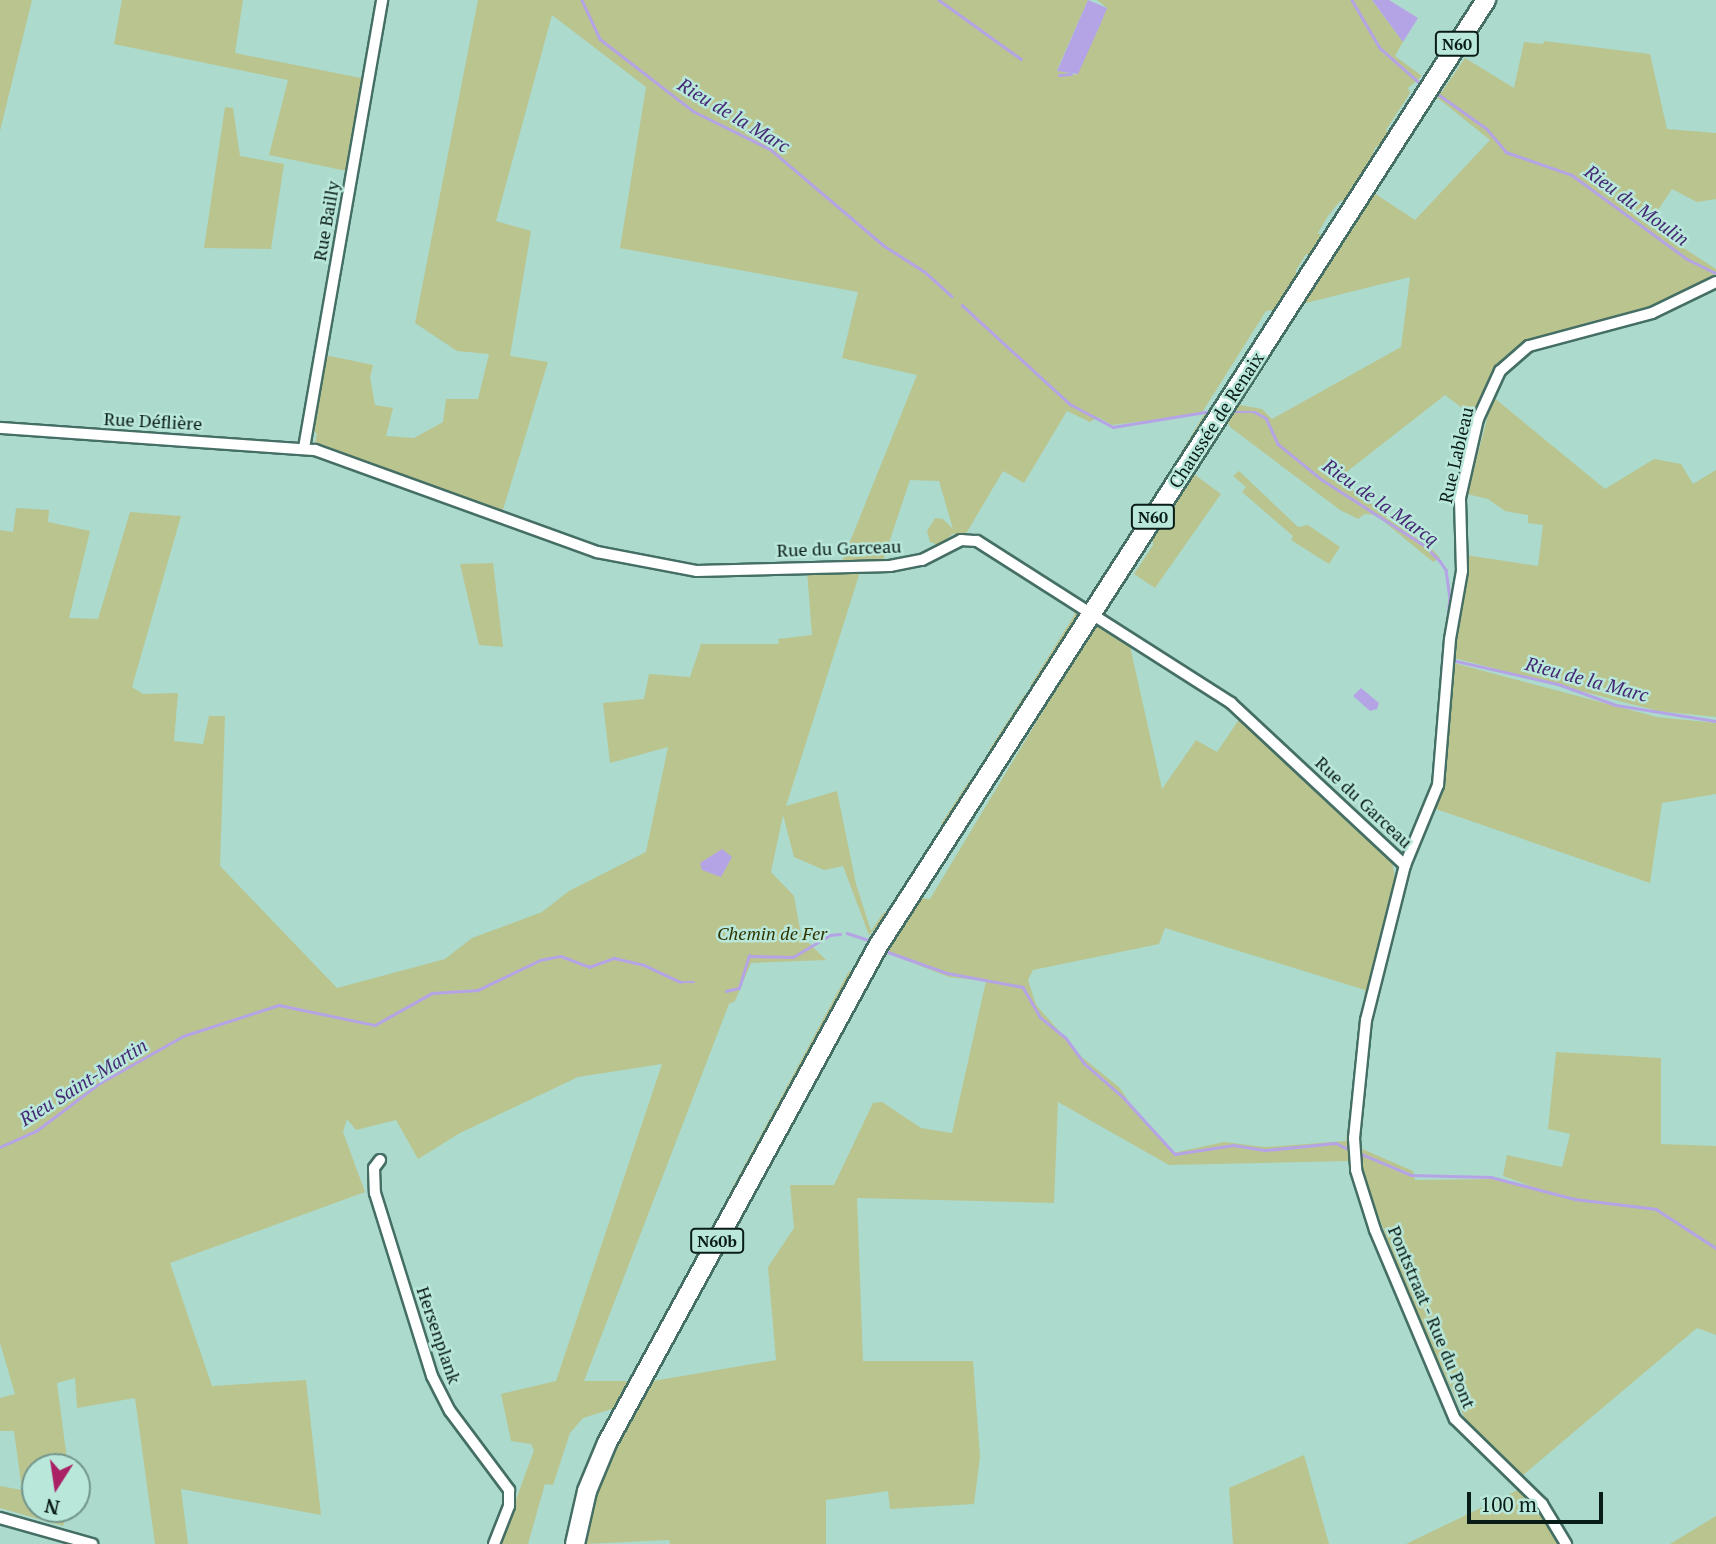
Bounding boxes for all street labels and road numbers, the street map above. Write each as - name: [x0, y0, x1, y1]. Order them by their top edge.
- road number: N60: [1434, 32, 1480, 56]
- street label: Rue Bailly: [308, 179, 344, 263]
- street label: Chaussée de Renaix: [1164, 348, 1268, 492]
- street label: Rue Lableau: [1434, 405, 1478, 505]
- street label: Rue Déflière: [103, 408, 203, 434]
- road number: N60: [1130, 504, 1176, 530]
- street label: Rue du Garceau: [776, 535, 902, 561]
- street label: Rue du Garceau: [1311, 752, 1417, 852]
- street label: Pontstraat - Rue du Pont: [1383, 1222, 1481, 1412]
- road number: N60b: [689, 1228, 745, 1254]
- street label: Hersenplank: [412, 1284, 466, 1386]

